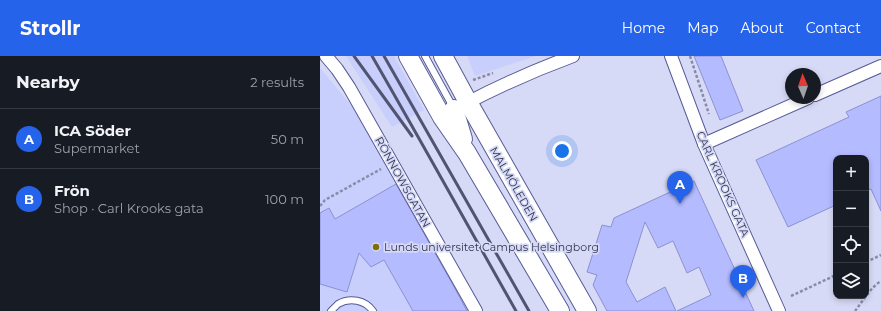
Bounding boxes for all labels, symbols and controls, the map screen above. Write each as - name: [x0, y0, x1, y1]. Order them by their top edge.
- text: Strollr: [20, 17, 81, 40]
- text: Home: [622, 19, 665, 37]
- text: Map: [687, 19, 718, 37]
- text: About: [740, 19, 784, 37]
- text: Contact: [806, 19, 861, 37]
- north arrow: [785, 68, 821, 104]
- text: Nearby: [16, 72, 80, 92]
- text: 2 results: [250, 74, 304, 90]
- text: ICA Söder: [54, 121, 131, 140]
- street label: CARL KROOKS GATA: [693, 129, 753, 239]
- text: A: [24, 131, 34, 147]
- text: 50 m: [271, 131, 304, 147]
- street label: RÖNNOWSGATAN: [372, 134, 434, 230]
- text: Supermarket: [54, 140, 140, 156]
- your location: [552, 141, 572, 161]
- street label: MALMÖLEDEN: [487, 144, 541, 224]
- map controls: [833, 155, 869, 299]
- button: +: [833, 155, 869, 191]
- pin: A: [667, 171, 693, 204]
- text: Frön: [54, 181, 90, 200]
- text: B: [24, 191, 34, 207]
- text: 100 m: [265, 191, 304, 207]
- button: −: [833, 191, 869, 227]
- text: Shop · Carl Krooks gata: [54, 200, 204, 216]
- button: locate: [833, 227, 869, 263]
- place label: Lunds universitet Campus Helsingborg: [384, 240, 599, 254]
- marker: Lunds universitet Campus Helsingborg: [371, 242, 381, 252]
- button: layers: [833, 263, 869, 299]
- pin: B: [730, 265, 756, 298]

